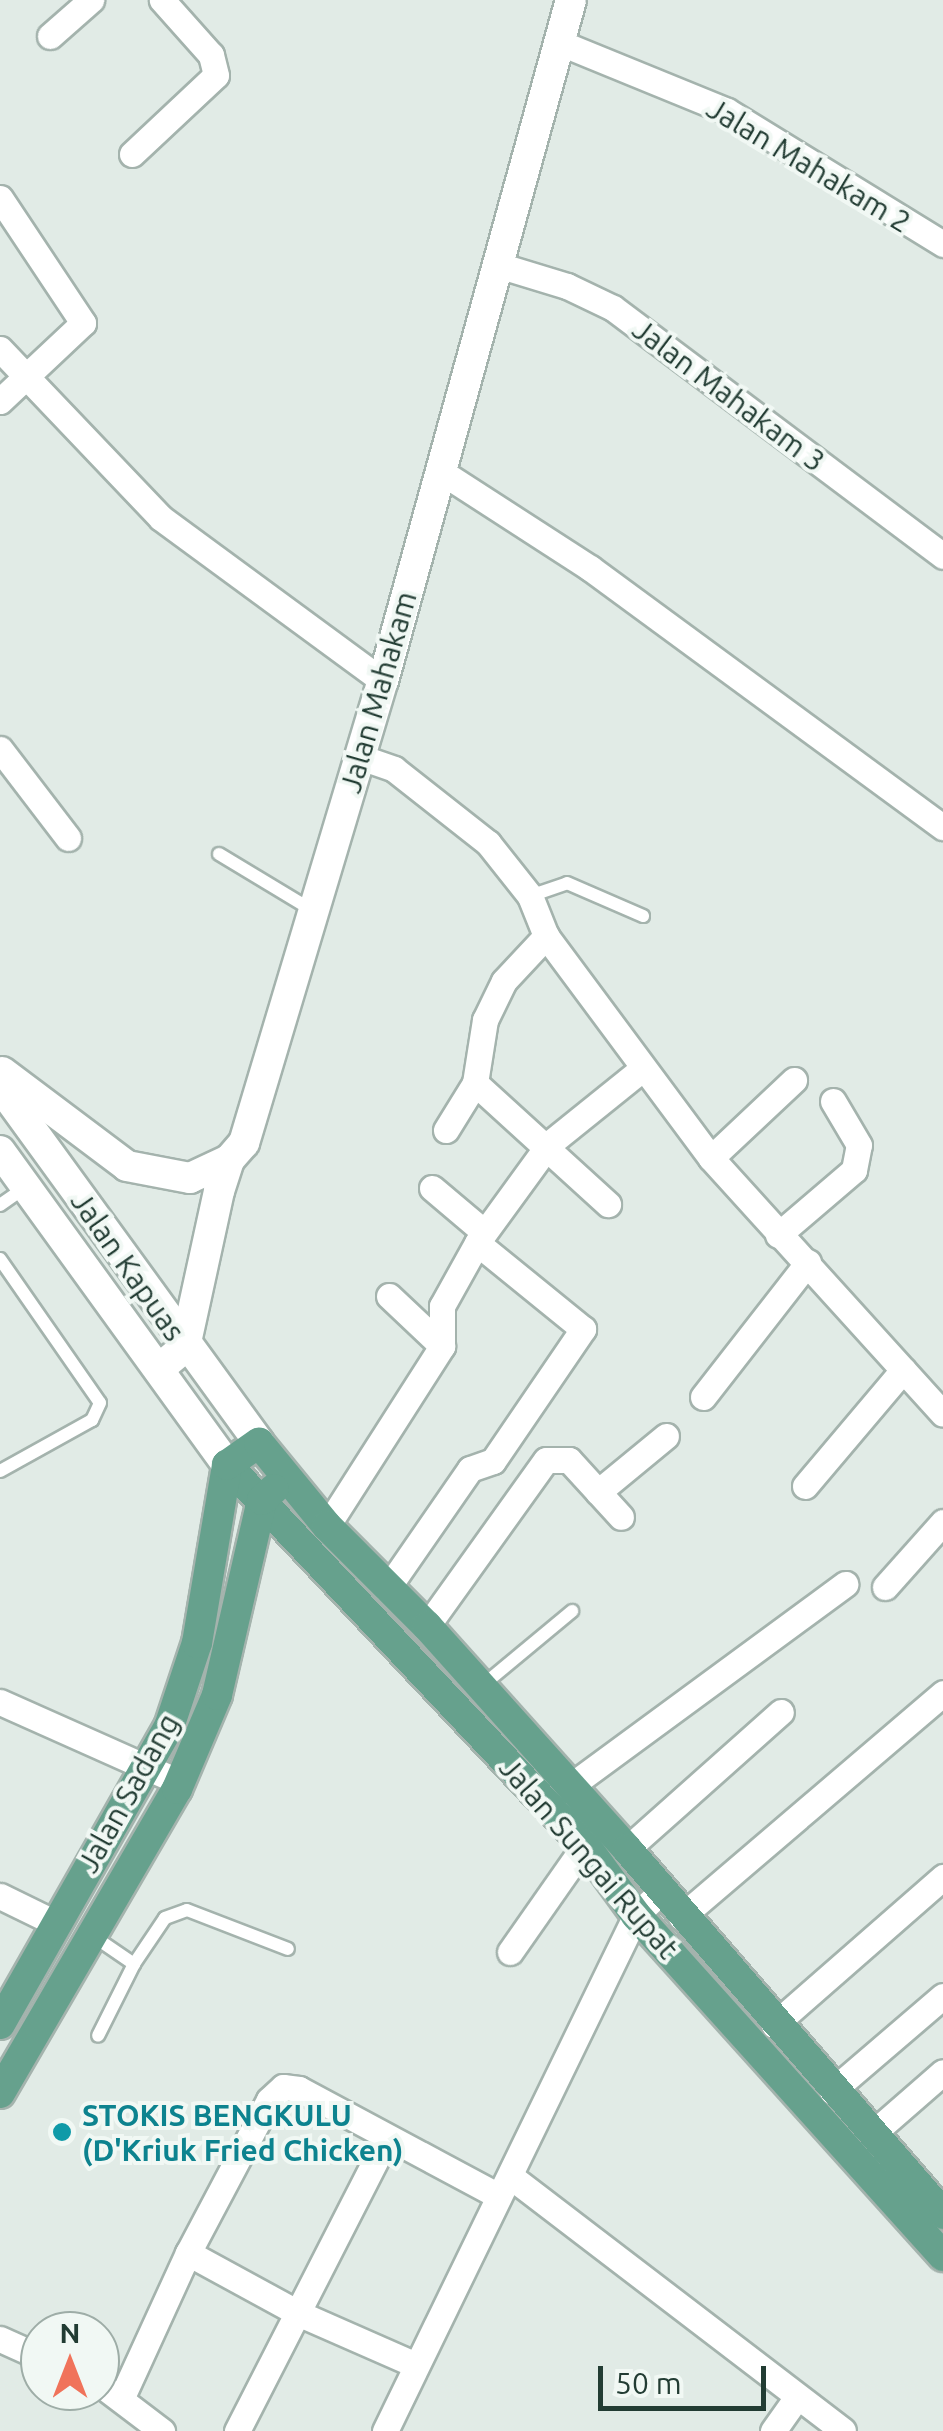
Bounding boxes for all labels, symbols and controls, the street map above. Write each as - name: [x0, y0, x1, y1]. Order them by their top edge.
- street label: Jalan Mahakam 2: [700, 90, 918, 240]
- street label: Jalan Mahakam 3: [626, 311, 832, 479]
- street label: Jalan Mahakam: [332, 587, 424, 797]
- street label: Jalan Kapuas: [63, 1184, 193, 1348]
- street label: Jalan Sadang: [70, 1707, 186, 1879]
- street label: Jalan Sungai Rupat: [492, 1750, 686, 1966]
- place label: STOKIS BENGKULU (D'Kriuk Fried Chicken): [82, 2097, 403, 2168]
- marker: STOKIS BENGKULU (D'Kriuk Fried Chicken): [51, 2121, 73, 2143]
- north arrow: [20, 2311, 120, 2411]
- text: N: [60, 2317, 80, 2348]
- scale bar: [603, 2346, 770, 2408]
- text: 50 m: [615, 2366, 682, 2400]

